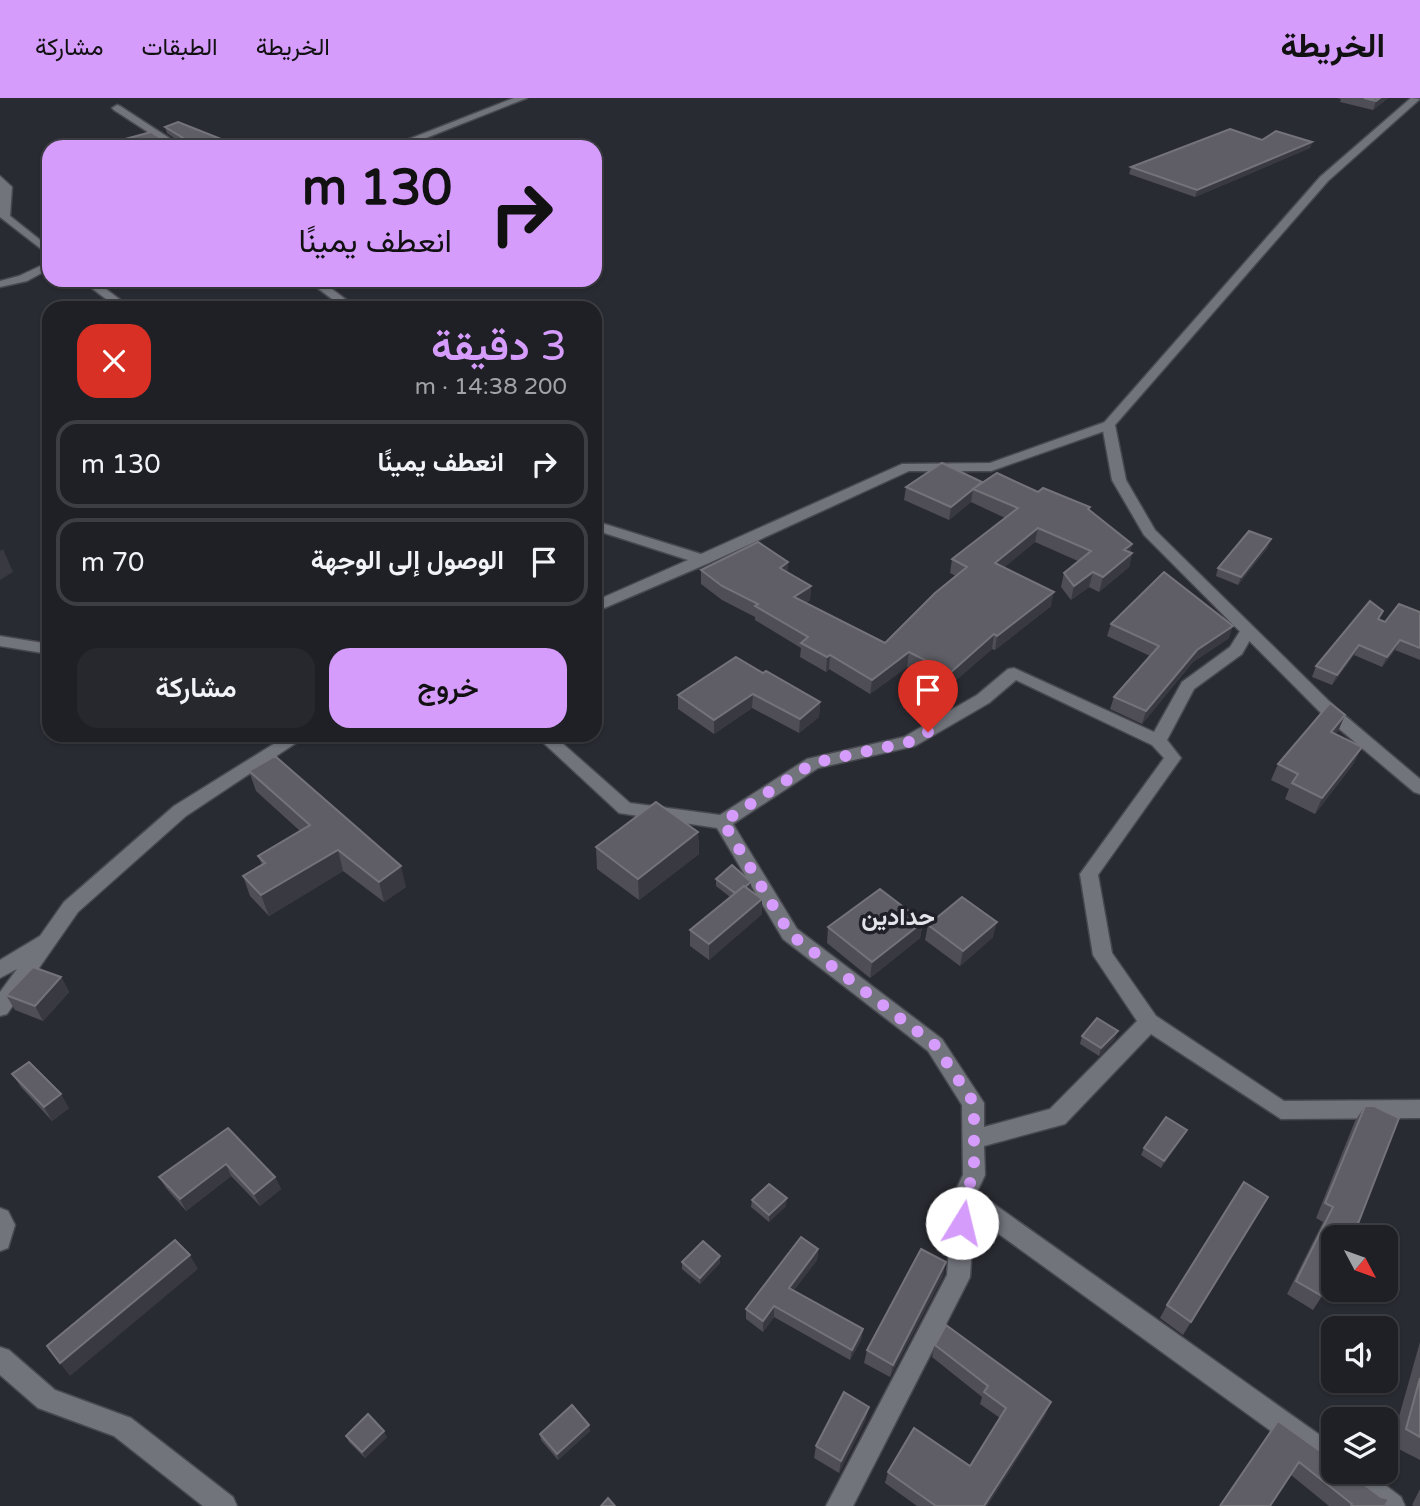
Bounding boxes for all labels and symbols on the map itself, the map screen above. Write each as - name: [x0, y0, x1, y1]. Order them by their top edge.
- pin: [898, 660, 958, 732]
- district label: حدادين: [861, 903, 935, 932]
- position arrow: [925, 1186, 999, 1260]
- north arrow: [1321, 1225, 1398, 1302]

